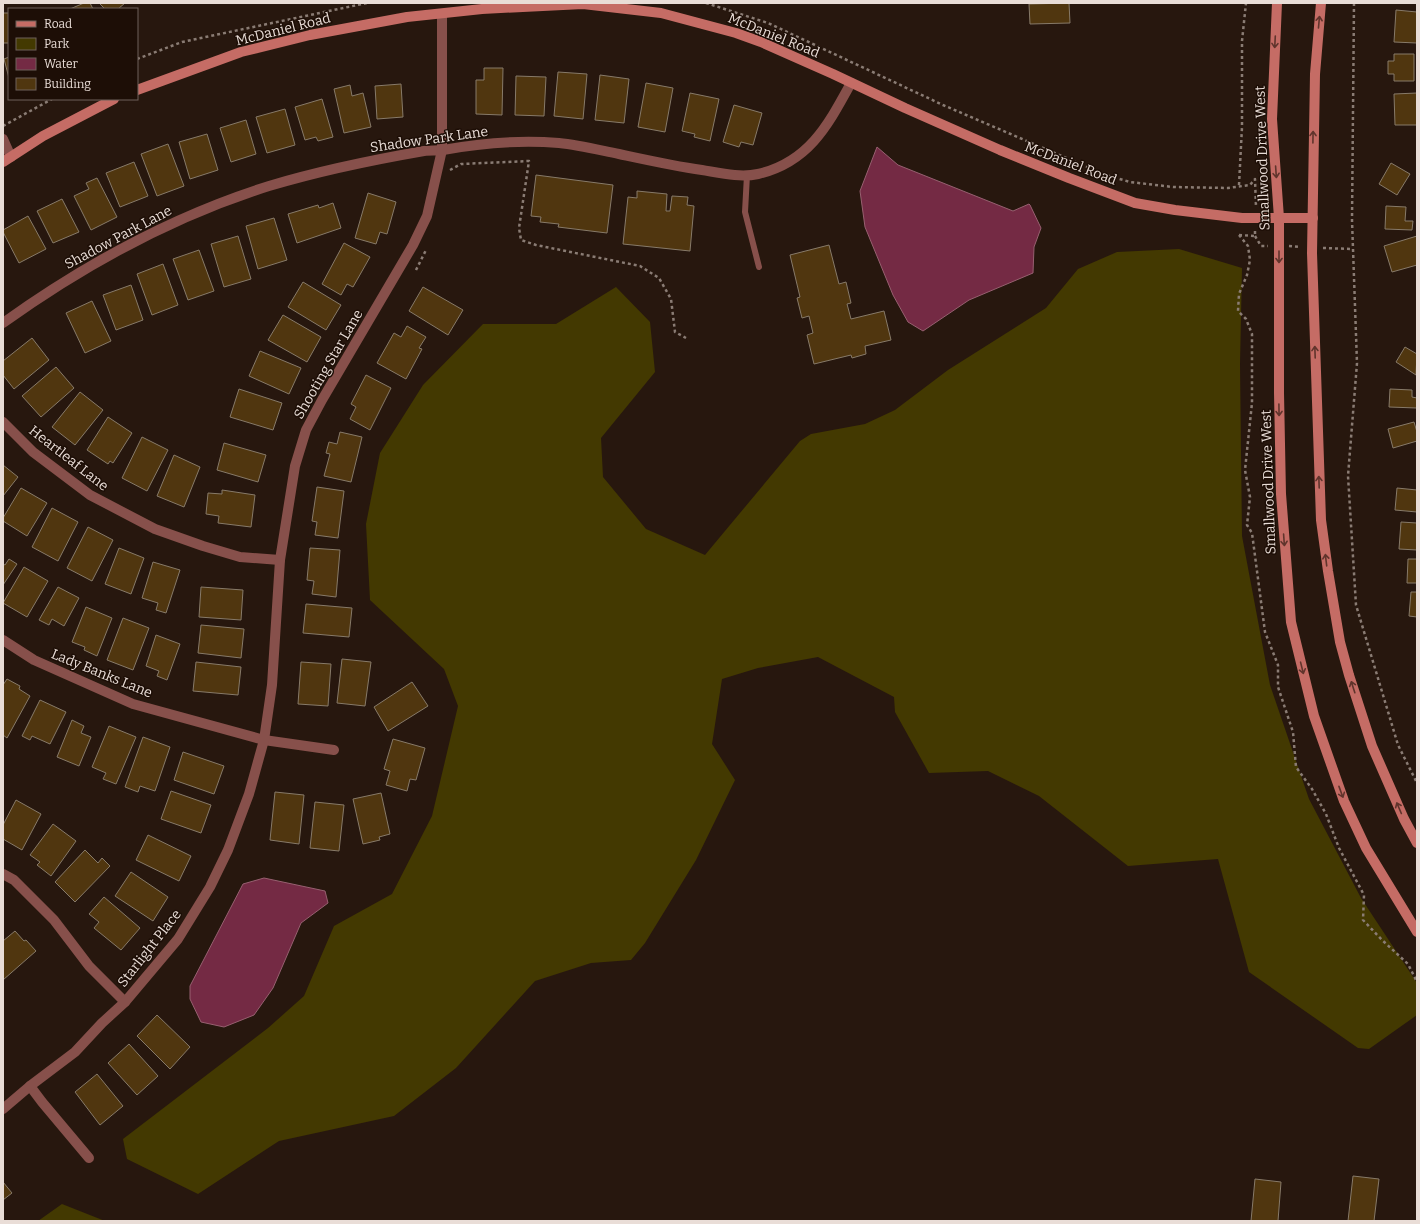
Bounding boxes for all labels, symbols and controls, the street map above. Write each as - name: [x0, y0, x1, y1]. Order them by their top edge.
- legend: [8, 8, 138, 100]
- street label: McDaniel Road: [234, 9, 332, 49]
- street label: McDaniel Road: [726, 9, 822, 62]
- one-way arrow: [1316, 16, 1323, 29]
- text: Road: [44, 17, 72, 31]
- one-way arrow: [1271, 35, 1279, 48]
- text: Park: [44, 37, 70, 51]
- text: Water: [44, 57, 79, 71]
- text: Building: [44, 77, 91, 91]
- street label: Smallwood Drive West: [1251, 85, 1274, 231]
- street label: Shadow Park Lane: [369, 123, 489, 156]
- one-way arrow: [1309, 131, 1317, 144]
- street label: McDaniel Road: [1022, 138, 1119, 189]
- one-way arrow: [1272, 165, 1279, 178]
- street label: Shadow Park Lane: [62, 202, 175, 273]
- one-way arrow: [1275, 250, 1283, 263]
- street label: Shooting Star Lane: [290, 307, 367, 422]
- one-way arrow: [1311, 346, 1319, 359]
- one-way arrow: [1275, 403, 1283, 416]
- street label: Smallwood Drive West: [1257, 409, 1280, 555]
- street label: Heartleaf Lane: [26, 422, 112, 495]
- one-way arrow: [1316, 476, 1323, 489]
- one-way arrow: [1281, 533, 1288, 546]
- one-way arrow: [1322, 554, 1330, 567]
- street label: Lady Banks Lane: [49, 645, 155, 701]
- one-way arrow: [1299, 661, 1306, 674]
- one-way arrow: [1349, 681, 1356, 694]
- one-way arrow: [1338, 786, 1345, 799]
- one-way arrow: [1395, 803, 1402, 815]
- street label: Starlight Place: [114, 906, 185, 990]

